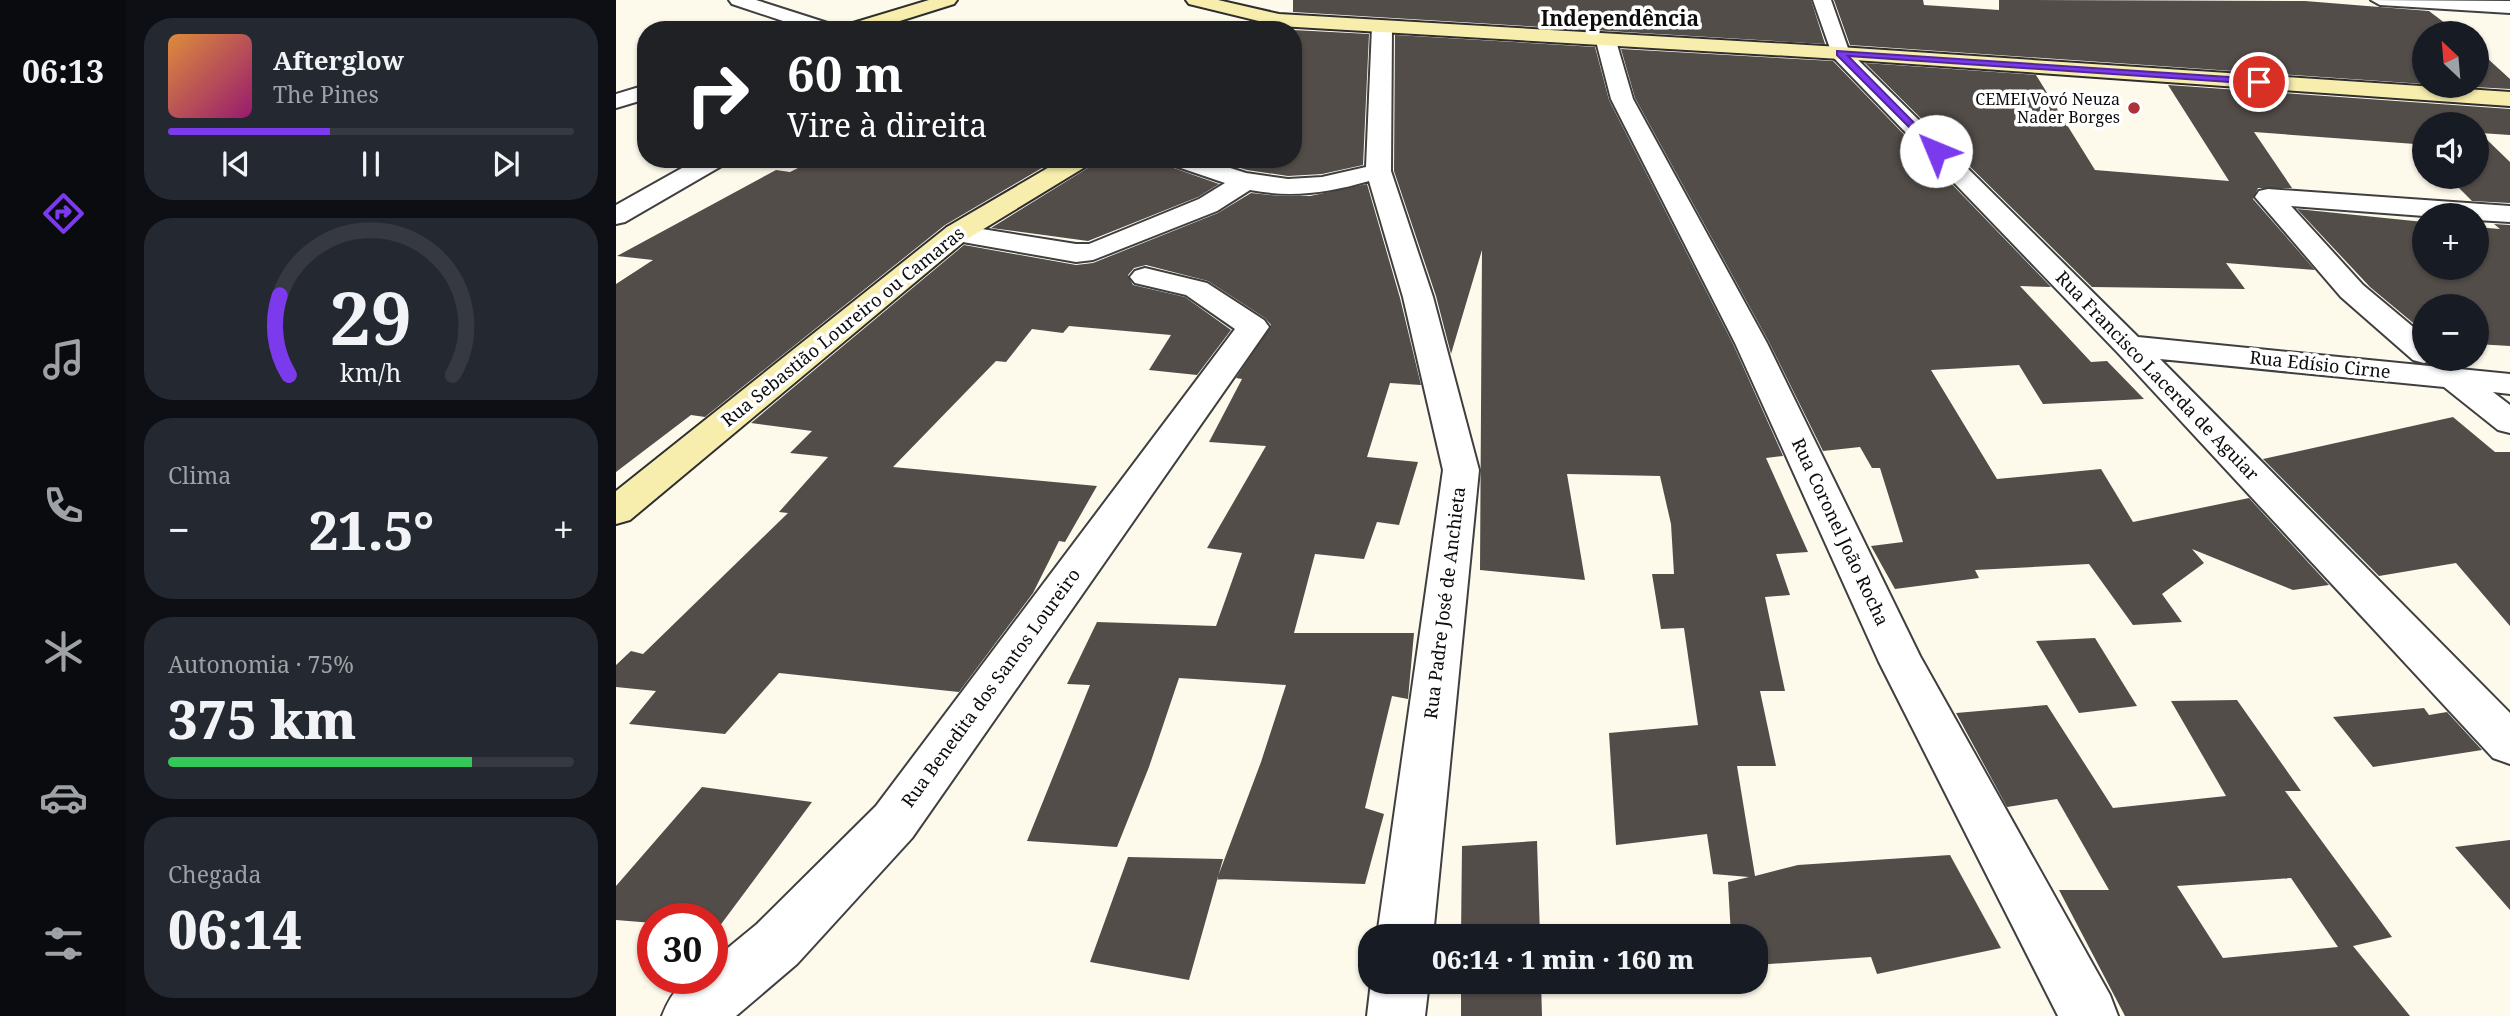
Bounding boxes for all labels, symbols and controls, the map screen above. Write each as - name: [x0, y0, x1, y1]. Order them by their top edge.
- district label: Independência: [1541, 4, 1699, 32]
- north arrow: [2412, 21, 2488, 98]
- map controls: [2412, 21, 2489, 371]
- text: 60 m: [787, 40, 903, 106]
- text: Afterglow: [273, 42, 404, 78]
- text: 06:13: [22, 49, 104, 92]
- icon: right: [672, 49, 763, 140]
- pin: [2229, 52, 2289, 112]
- icon: arrive: [2240, 63, 2278, 101]
- text: The Pines: [273, 78, 379, 110]
- place label: CEMEI Vovó Neuza Nader Borges: [1975, 88, 2120, 128]
- marker: CEMEI Vovó Neuza Nader Borges: [2126, 100, 2142, 116]
- text: Vire à direita: [787, 103, 987, 146]
- button: sound: [2412, 112, 2489, 189]
- position arrow: [1899, 114, 1973, 188]
- icon: previous: [217, 145, 255, 183]
- icon: pause: [352, 145, 390, 183]
- icon: next: [487, 145, 525, 183]
- icon: directions: [39, 189, 88, 238]
- button: +: [2412, 203, 2489, 280]
- street label: Rua Sebastião Loureiro ou Camaras: [716, 221, 969, 432]
- street label: Rua Francisco Lacerda de Aguiar: [2051, 265, 2265, 486]
- text: 29: [330, 267, 412, 366]
- button: −: [2412, 294, 2489, 371]
- icon: music: [39, 335, 88, 384]
- street label: Rua Edísio Cirne: [2248, 345, 2392, 383]
- text: km/h: [340, 354, 402, 388]
- street label: Rua Coronel João Rocha: [1787, 434, 1895, 629]
- text: Clima: [168, 459, 231, 491]
- icon: phone: [39, 481, 88, 530]
- street label: Rua Padre José de Anchieta: [1418, 485, 1470, 720]
- text: 21.5°: [309, 494, 434, 565]
- text: −: [168, 503, 190, 555]
- text: +: [553, 503, 574, 555]
- street label: Rua Benedita dos Santos Loureiro: [895, 563, 1085, 812]
- icon: climate: [39, 627, 88, 676]
- text: Autonomia · 75%: [168, 648, 354, 680]
- text: 375 km: [168, 683, 356, 754]
- icon: car: [39, 773, 88, 822]
- text: Chegada: [168, 858, 261, 890]
- text: 06:14: [168, 893, 302, 964]
- speed limit sign: 30: [637, 903, 728, 994]
- icon: filters: [39, 919, 88, 968]
- text: 06:14 · 1 min · 160 m: [1432, 941, 1694, 977]

